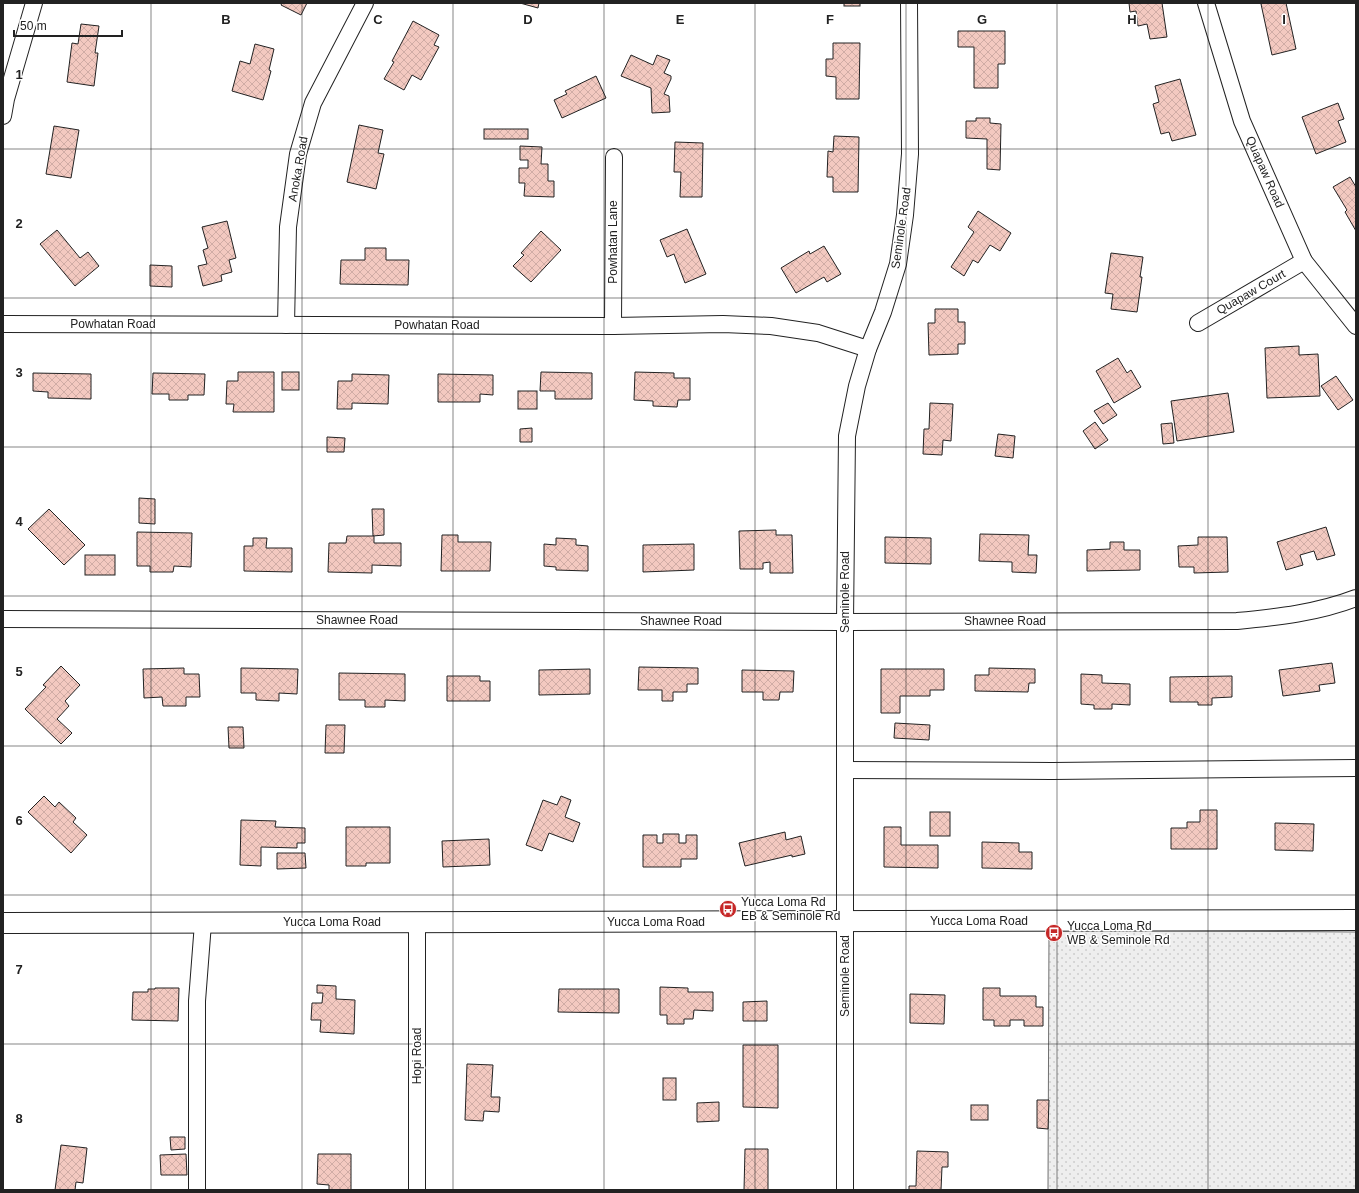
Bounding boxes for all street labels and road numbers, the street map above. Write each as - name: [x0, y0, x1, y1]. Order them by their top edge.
- street label: Quapaw Road: [1243, 134, 1287, 210]
- street label: Anoka Road: [285, 135, 311, 203]
- street label: Seminole Road: [888, 186, 914, 270]
- street label: Powhatan Lane: [606, 200, 620, 284]
- street label: Quapaw Court: [1214, 266, 1289, 317]
- street label: Powhatan Road: [70, 317, 156, 331]
- street label: Powhatan Road: [394, 318, 480, 332]
- street label: Seminole Road: [838, 551, 852, 633]
- street label: Shawnee Road: [316, 613, 398, 627]
- street label: Shawnee Road: [640, 614, 722, 628]
- street label: Shawnee Road: [964, 614, 1046, 628]
- street label: Yucca Loma Road: [930, 914, 1028, 928]
- street label: Yucca Loma Road: [283, 915, 381, 929]
- street label: Yucca Loma Road: [607, 915, 705, 929]
- street label: Seminole Road: [838, 935, 852, 1017]
- street label: Hopi Road: [410, 1028, 424, 1084]

